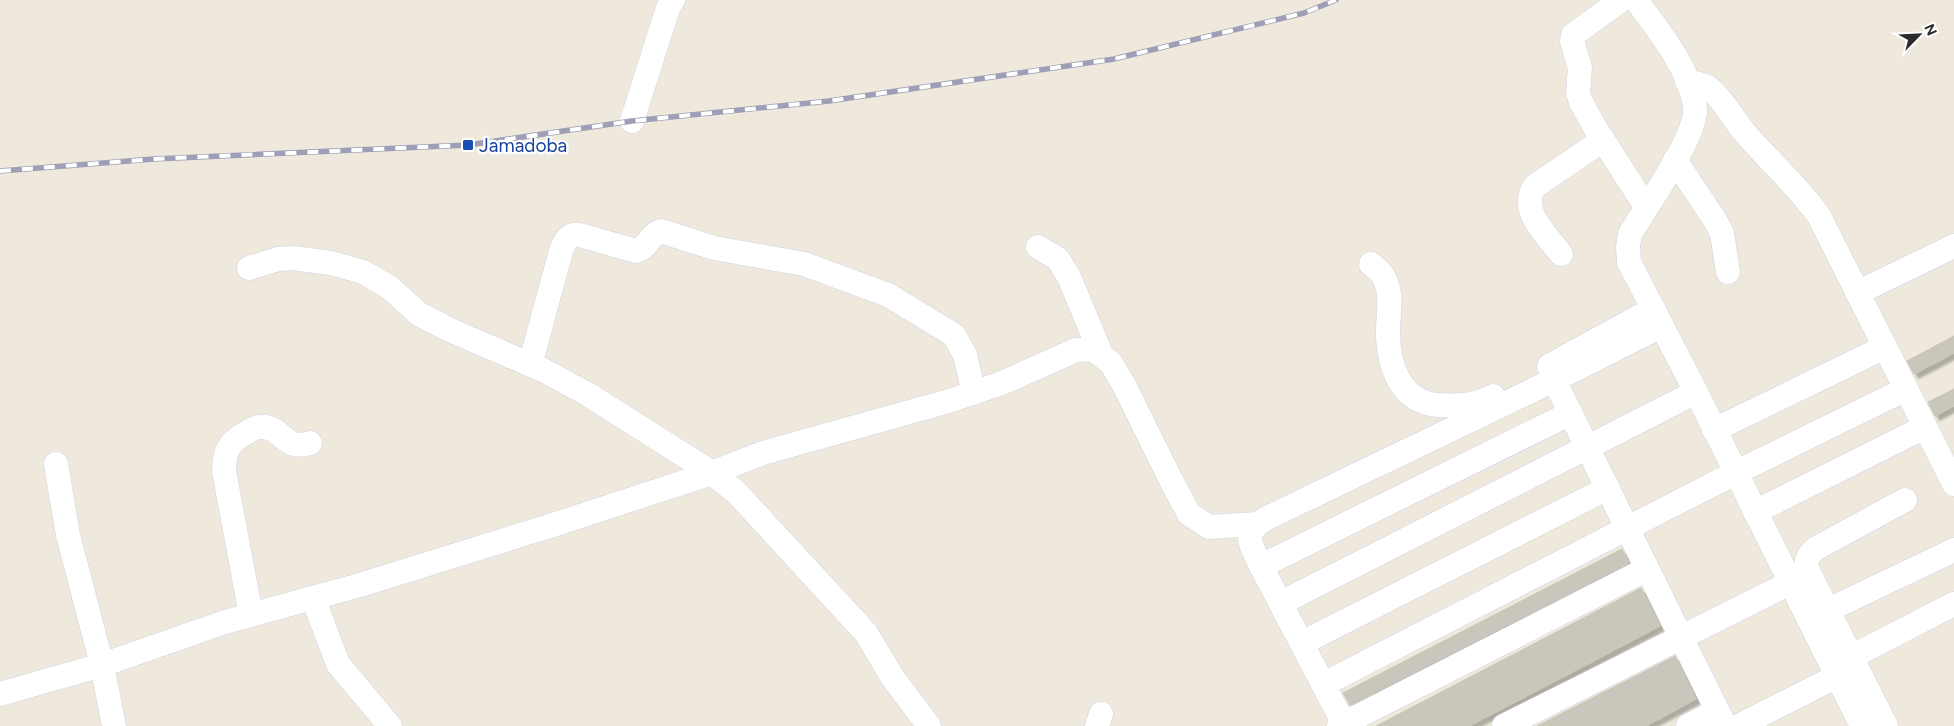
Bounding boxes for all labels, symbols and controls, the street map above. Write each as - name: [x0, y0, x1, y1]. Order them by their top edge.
- north arrow: [1894, 10, 1944, 60]
- text: N: [1920, 22, 1940, 38]
- place label: Jamadoba: [479, 134, 567, 157]
- marker: Jamadoba: [461, 138, 475, 152]

